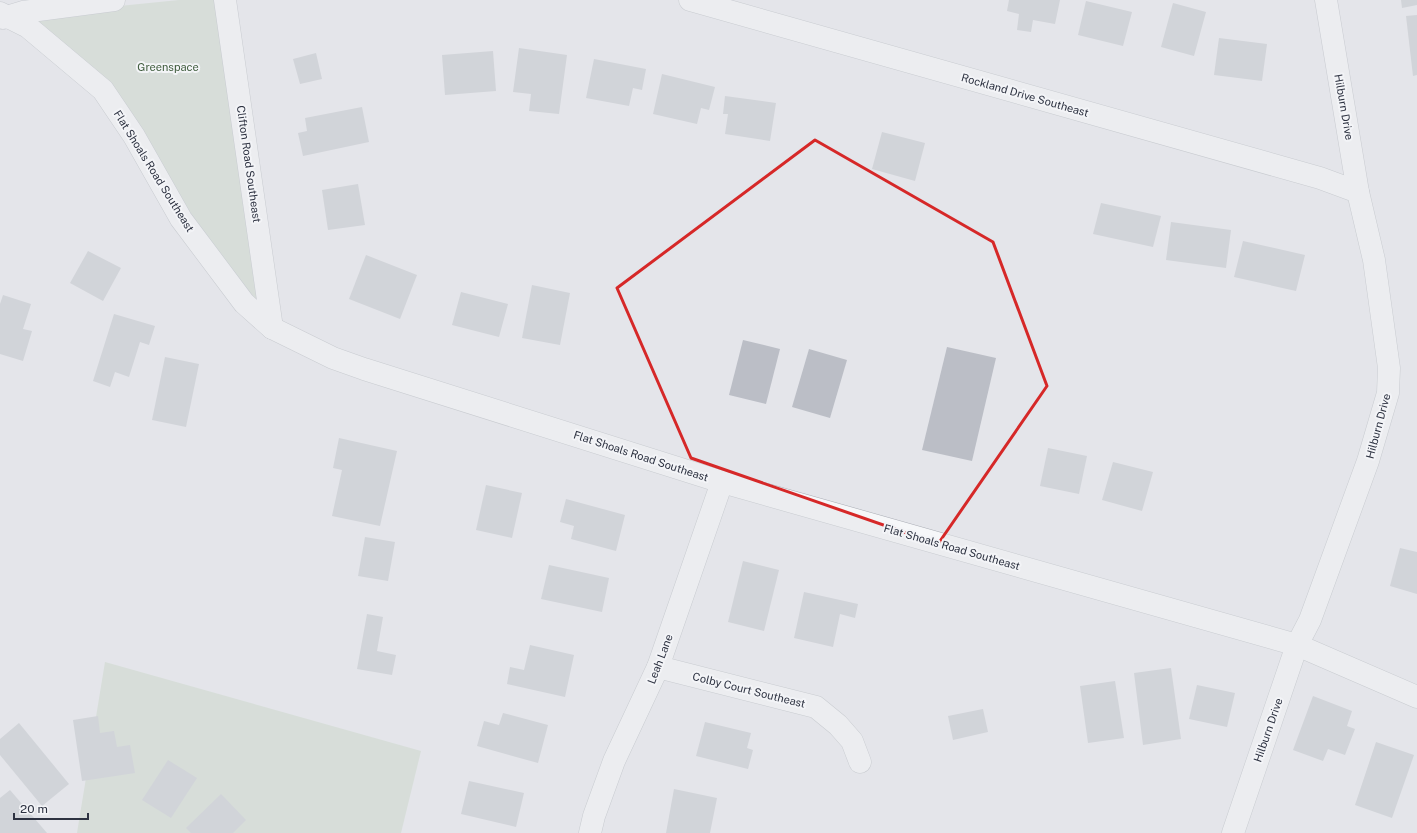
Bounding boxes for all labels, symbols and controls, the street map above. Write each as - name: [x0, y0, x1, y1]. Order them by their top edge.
- park label: Greenspace: [137, 61, 199, 73]
- street label: Rockland Drive Southeast: [960, 71, 1090, 119]
- street label: Hilburn Drive: [1332, 73, 1356, 141]
- street label: Clifton Road Southeast: [235, 105, 263, 223]
- street label: Flat Shoals Road Southeast: [112, 108, 196, 234]
- street label: Hilburn Drive: [1364, 392, 1392, 460]
- street label: Flat Shoals Road Southeast: [572, 428, 710, 484]
- street label: Flat Shoals Road Southeast: [883, 522, 1021, 572]
- street label: Leah Lane: [645, 632, 675, 686]
- street label: Colby Court Southeast: [691, 670, 807, 710]
- street label: Hilburn Drive: [1251, 696, 1285, 764]
- scale bar: [14, 795, 88, 821]
- text: 20 m: [20, 802, 48, 816]

